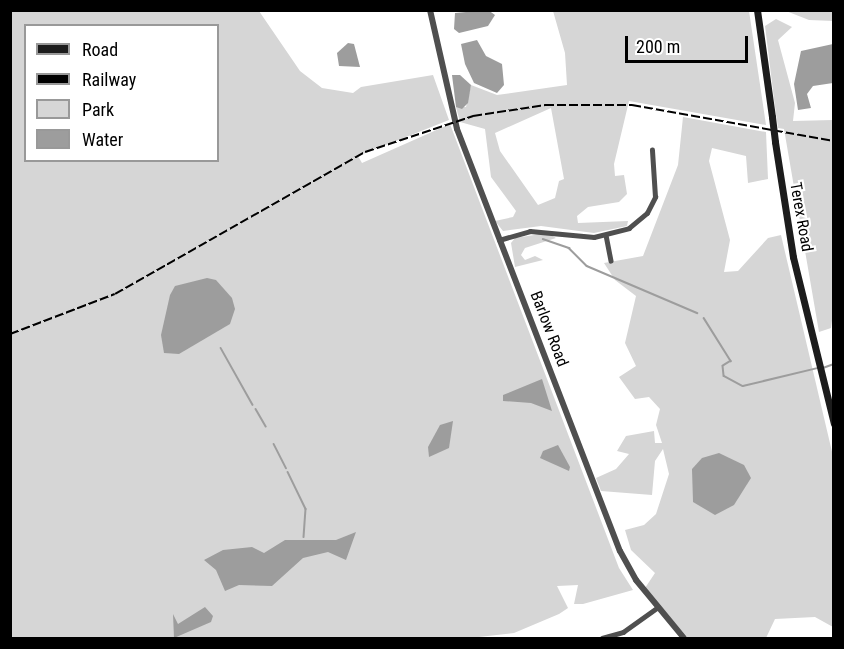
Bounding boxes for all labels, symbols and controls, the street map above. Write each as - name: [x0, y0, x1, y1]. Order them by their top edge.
- legend: [24, 24, 219, 162]
- scale bar: [628, 24, 751, 62]
- text: 200 m: [636, 36, 680, 57]
- text: Road: [82, 39, 118, 60]
- text: Railway: [82, 69, 136, 90]
- text: Park: [82, 99, 114, 120]
- text: Water: [82, 129, 123, 150]
- street label: Terex Road: [785, 181, 817, 253]
- street label: Barlow Road: [526, 289, 572, 369]

